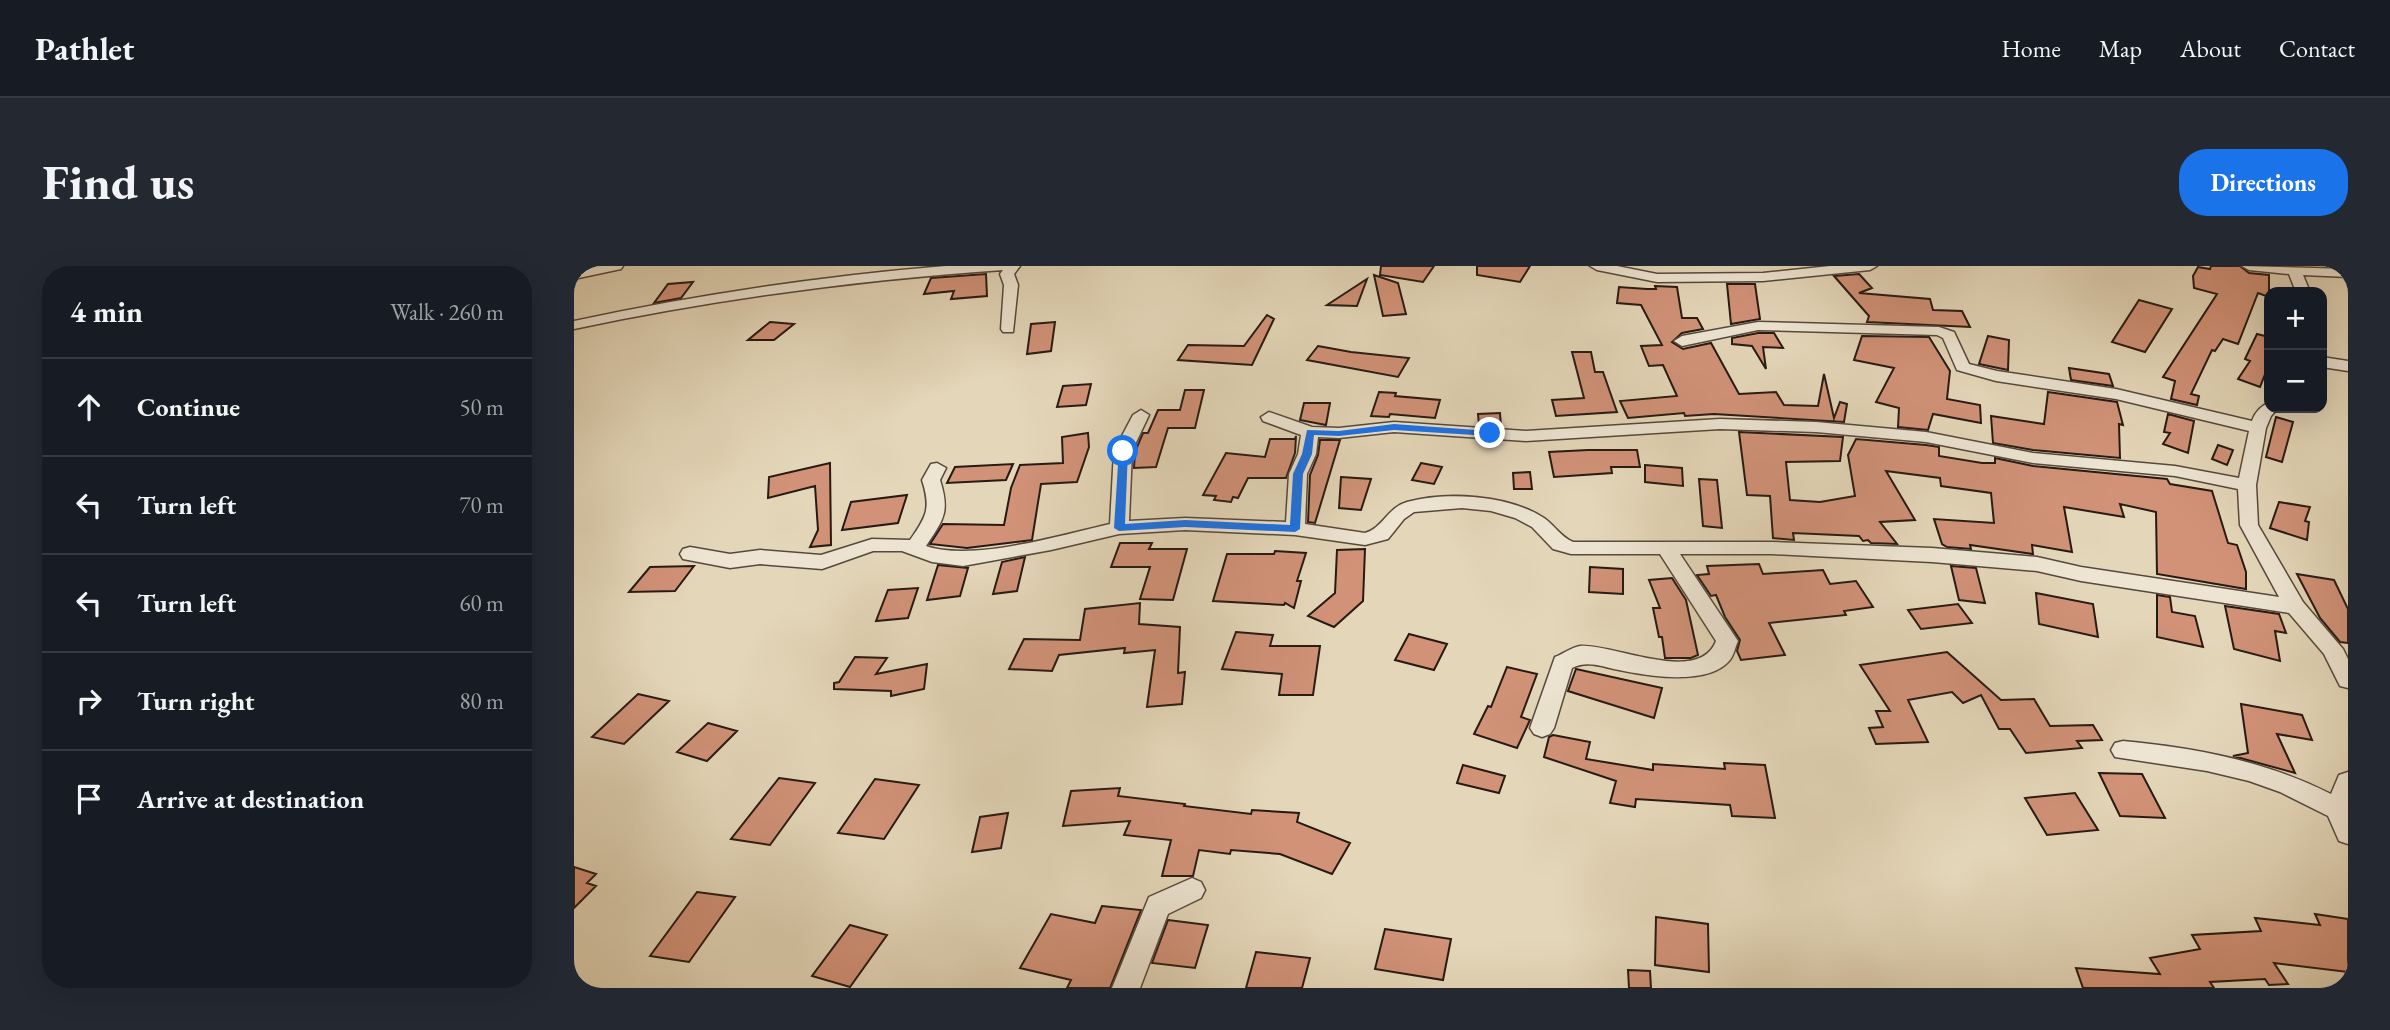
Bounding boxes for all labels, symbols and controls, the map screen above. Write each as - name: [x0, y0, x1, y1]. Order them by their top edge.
- text: Pathlet: [35, 27, 134, 70]
- text: Home: [2001, 33, 2061, 64]
- text: Map: [2099, 33, 2142, 64]
- text: About: [2180, 33, 2241, 64]
- text: Contact: [2279, 33, 2355, 64]
- button: Directions: [2179, 149, 2348, 216]
- text: Find us: [42, 150, 194, 214]
- map controls: [2264, 287, 2327, 413]
- button: +: [2264, 287, 2327, 350]
- text: 4 min: [70, 292, 143, 331]
- text: Walk · 260 m: [390, 297, 504, 327]
- button: −: [2264, 350, 2327, 413]
- icon: ahead: [70, 388, 108, 426]
- text: Continue: [137, 390, 240, 424]
- text: 50 m: [459, 392, 504, 422]
- route end: [1474, 417, 1505, 448]
- route start: [1107, 435, 1138, 466]
- icon: left: [70, 486, 108, 524]
- text: Turn left: [137, 488, 236, 522]
- text: 70 m: [459, 490, 504, 520]
- icon: left: [70, 584, 108, 622]
- text: Turn left: [137, 586, 236, 620]
- text: 60 m: [459, 588, 504, 618]
- icon: right: [70, 682, 108, 720]
- text: Turn right: [137, 684, 255, 718]
- text: 80 m: [459, 686, 504, 716]
- icon: arrive: [70, 780, 108, 818]
- text: Arrive at destination: [137, 782, 364, 816]

